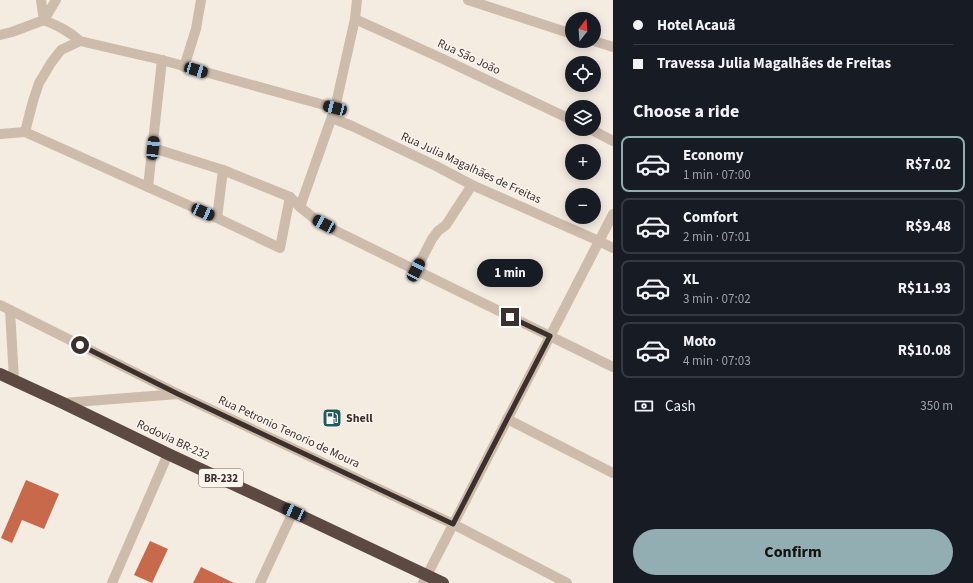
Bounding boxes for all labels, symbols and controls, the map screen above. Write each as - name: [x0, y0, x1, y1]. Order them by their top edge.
- north arrow: [565, 12, 601, 48]
- map controls: [565, 12, 601, 224]
- text: Hotel Acauã: [657, 15, 735, 36]
- street label: Rua São João: [435, 35, 503, 79]
- text: Travessa Julia Magalhães de Freitas: [657, 53, 891, 74]
- button: locate: [565, 56, 601, 92]
- car: [183, 61, 209, 79]
- car: [322, 99, 348, 117]
- text: Choose a ride: [633, 99, 739, 124]
- button: layers: [565, 100, 601, 136]
- street label: Rua Julia Magalhães de Freitas: [398, 128, 544, 208]
- car: [146, 135, 160, 161]
- button: +: [565, 144, 601, 180]
- text: Economy: [683, 145, 744, 166]
- icon: car: [635, 146, 671, 182]
- text: R$7.02: [906, 154, 951, 175]
- text: 1 min · 07:00: [683, 166, 751, 184]
- button: −: [565, 188, 601, 224]
- car: [190, 202, 216, 222]
- text: Comfort: [683, 207, 738, 228]
- icon: car: [635, 208, 671, 244]
- car: [311, 213, 337, 235]
- text: R$9.48: [906, 216, 951, 237]
- text: 2 min · 07:01: [683, 228, 751, 246]
- car: [405, 257, 427, 283]
- callout: 1 min: [477, 259, 543, 287]
- text: 1 min: [494, 264, 526, 282]
- text: XL: [683, 269, 699, 290]
- icon: car: [635, 270, 671, 306]
- text: R$11.93: [898, 278, 951, 299]
- text: 3 min · 07:02: [683, 290, 751, 308]
- route end: [501, 308, 519, 326]
- text: Moto: [683, 331, 716, 352]
- icon: car: [635, 332, 671, 368]
- route start: [71, 336, 89, 354]
- text: R$10.08: [898, 340, 951, 361]
- text: 4 min · 07:03: [683, 352, 751, 370]
- street label: Rua Petronio Tenorio de Moura: [215, 392, 363, 472]
- icon: cash: [633, 395, 655, 417]
- text: Cash: [665, 396, 696, 417]
- text: 350 m: [920, 397, 953, 415]
- fuel station icon: Shell: [321, 407, 343, 429]
- place label: Shell: [346, 410, 373, 427]
- street label: Rodovia BR-232: [134, 416, 212, 464]
- road number: BR-232: [199, 469, 243, 487]
- car: [281, 502, 307, 522]
- button: Confirm: [633, 529, 953, 575]

